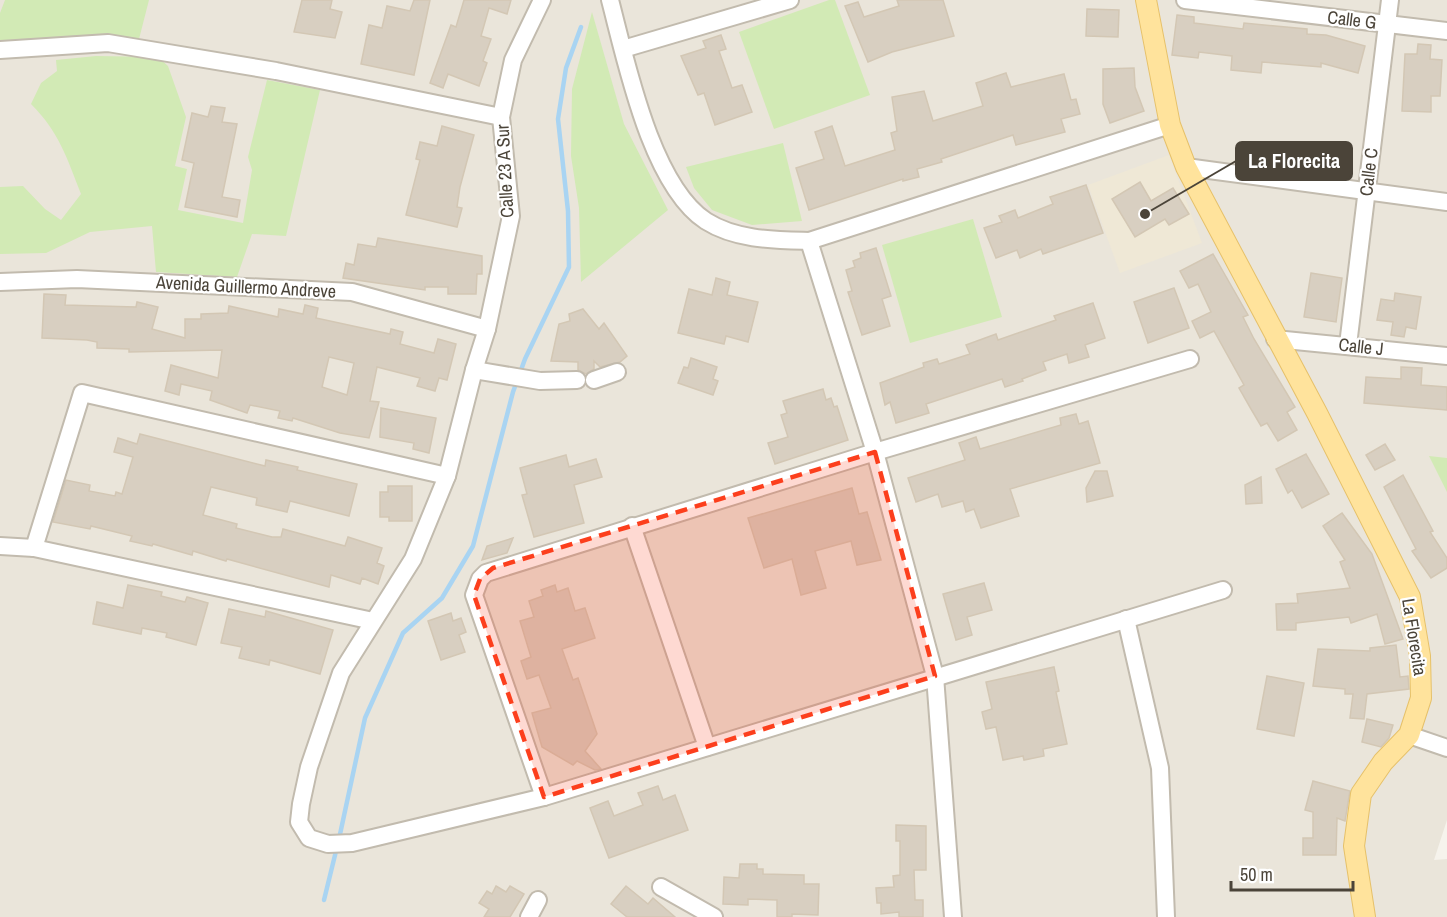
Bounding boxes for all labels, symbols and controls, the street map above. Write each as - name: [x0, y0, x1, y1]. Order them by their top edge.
- street label: Calle G: [1326, 4, 1378, 35]
- street label: Calle 23 A Sur: [490, 124, 519, 218]
- callout: La Florecita: [1236, 142, 1352, 180]
- street label: Calle C: [1353, 146, 1384, 197]
- text: La Florecita: [1248, 147, 1340, 174]
- street label: Avenida Guillermo Andreve: [154, 269, 337, 304]
- street label: Calle J: [1337, 332, 1385, 361]
- street label: La Florecita: [1396, 596, 1433, 677]
- scale bar: [1231, 854, 1352, 892]
- text: 50 m: [1240, 862, 1273, 887]

